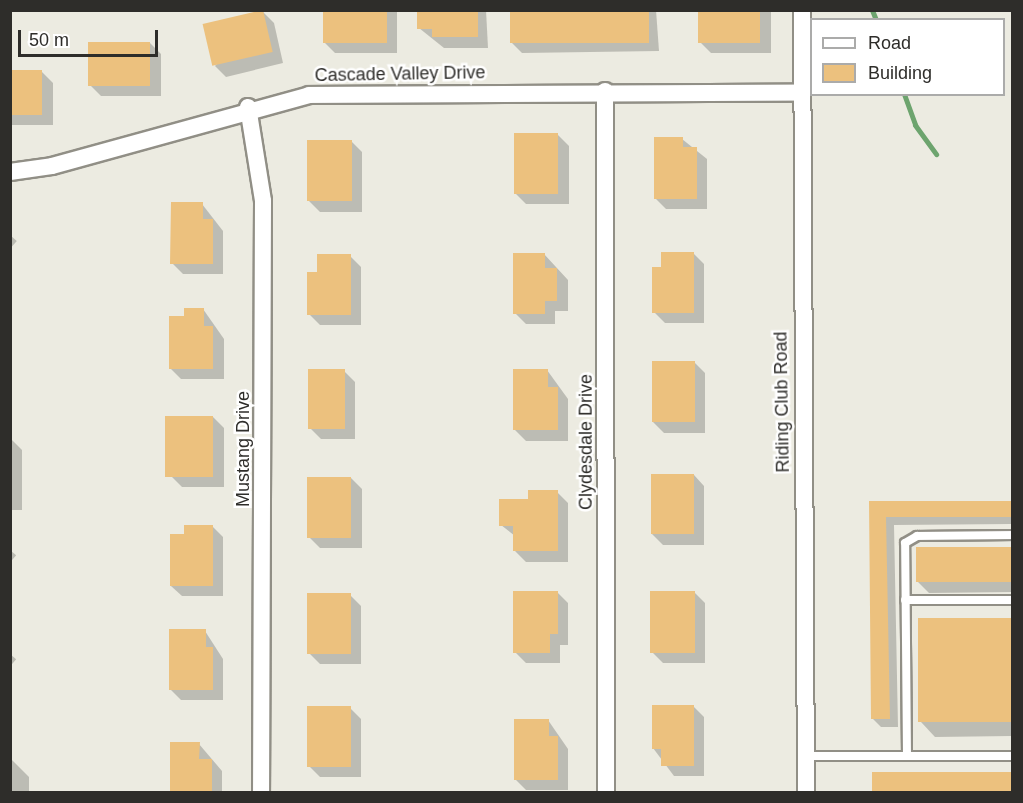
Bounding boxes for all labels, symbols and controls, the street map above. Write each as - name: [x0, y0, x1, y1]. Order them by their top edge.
- scale bar: [21, 18, 160, 56]
- legend: [810, 18, 1005, 96]
- text: 50 m: [29, 30, 69, 50]
- text: Road: [868, 33, 911, 53]
- street label: Cascade Valley Drive: [314, 62, 486, 86]
- text: Building: [868, 63, 932, 83]
- street label: Riding Club Road: [770, 331, 794, 473]
- street label: Clydesdale Drive: [575, 374, 597, 510]
- street label: Mustang Drive: [232, 391, 254, 507]

